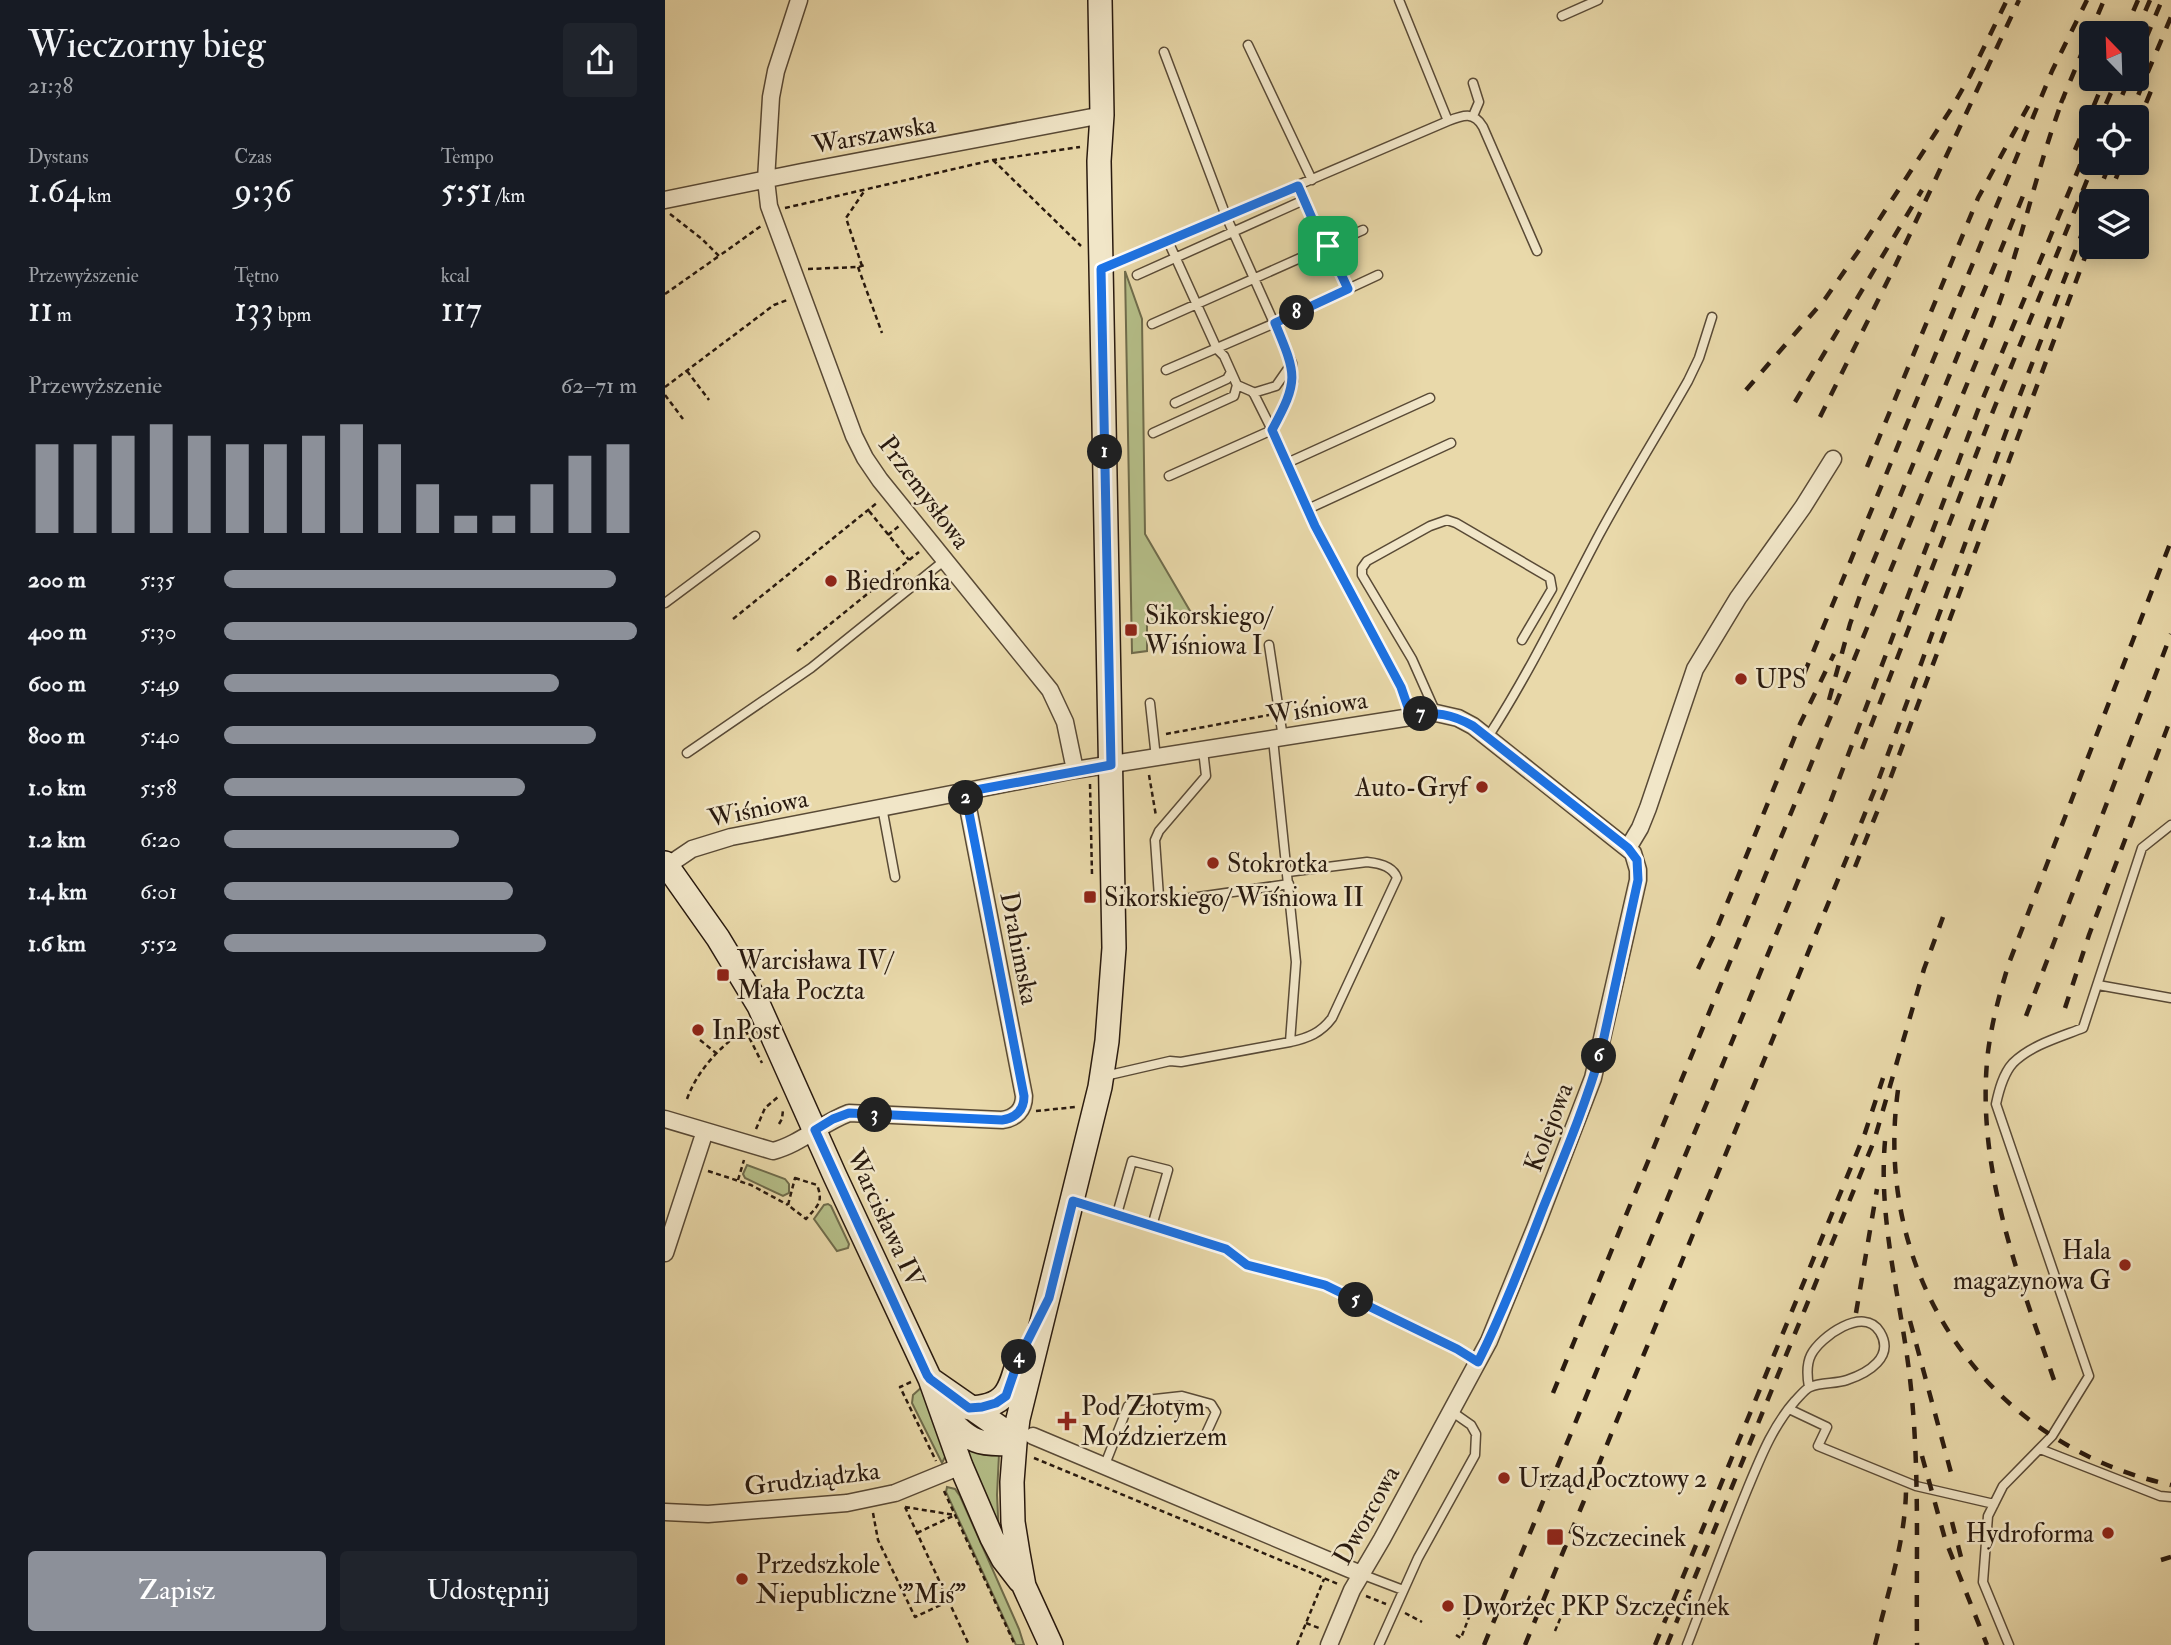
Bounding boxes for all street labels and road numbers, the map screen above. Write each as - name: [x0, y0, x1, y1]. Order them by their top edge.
- street label: Warszawska: [809, 108, 938, 162]
- street label: Przemysłowa: [871, 430, 977, 556]
- street label: Wiśniowa: [1264, 684, 1370, 732]
- street label: Wiśniowa: [704, 783, 811, 835]
- street label: Drahimska: [992, 889, 1046, 1008]
- street label: Kolejowa: [1517, 1078, 1581, 1176]
- street label: Warcisława IV: [839, 1143, 932, 1294]
- street label: Grudziądzka: [743, 1455, 882, 1503]
- street label: Dworcowa: [1327, 1460, 1407, 1571]

